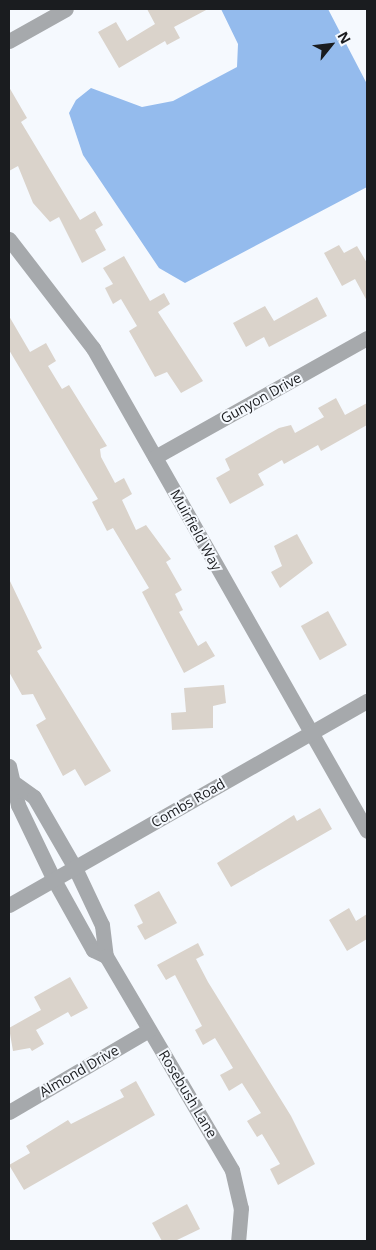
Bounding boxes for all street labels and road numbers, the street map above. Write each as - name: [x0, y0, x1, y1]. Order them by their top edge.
- street label: Gunyon Drive: [218, 369, 304, 427]
- street label: Muirfield Way: [167, 487, 225, 573]
- street label: Combs Road: [148, 775, 228, 831]
- street label: Almond Drive: [36, 1042, 122, 1100]
- street label: Rosebush Lane: [155, 1047, 221, 1141]

